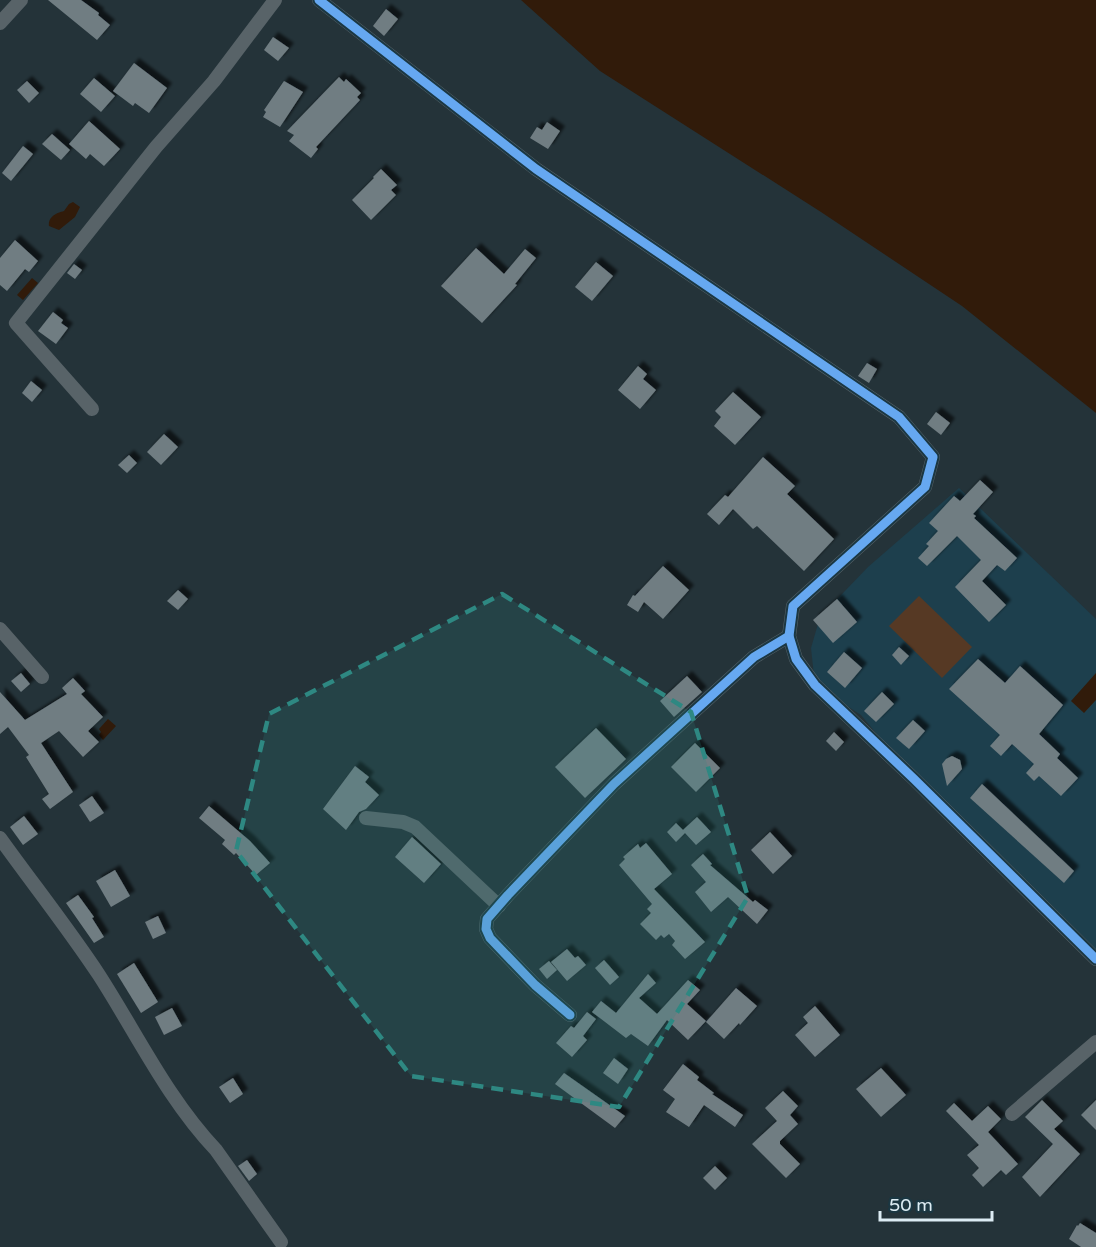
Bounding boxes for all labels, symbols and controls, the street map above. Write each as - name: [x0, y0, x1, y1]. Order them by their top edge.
- scale bar: [880, 1184, 992, 1222]
- text: 50 m: [889, 1194, 933, 1216]

